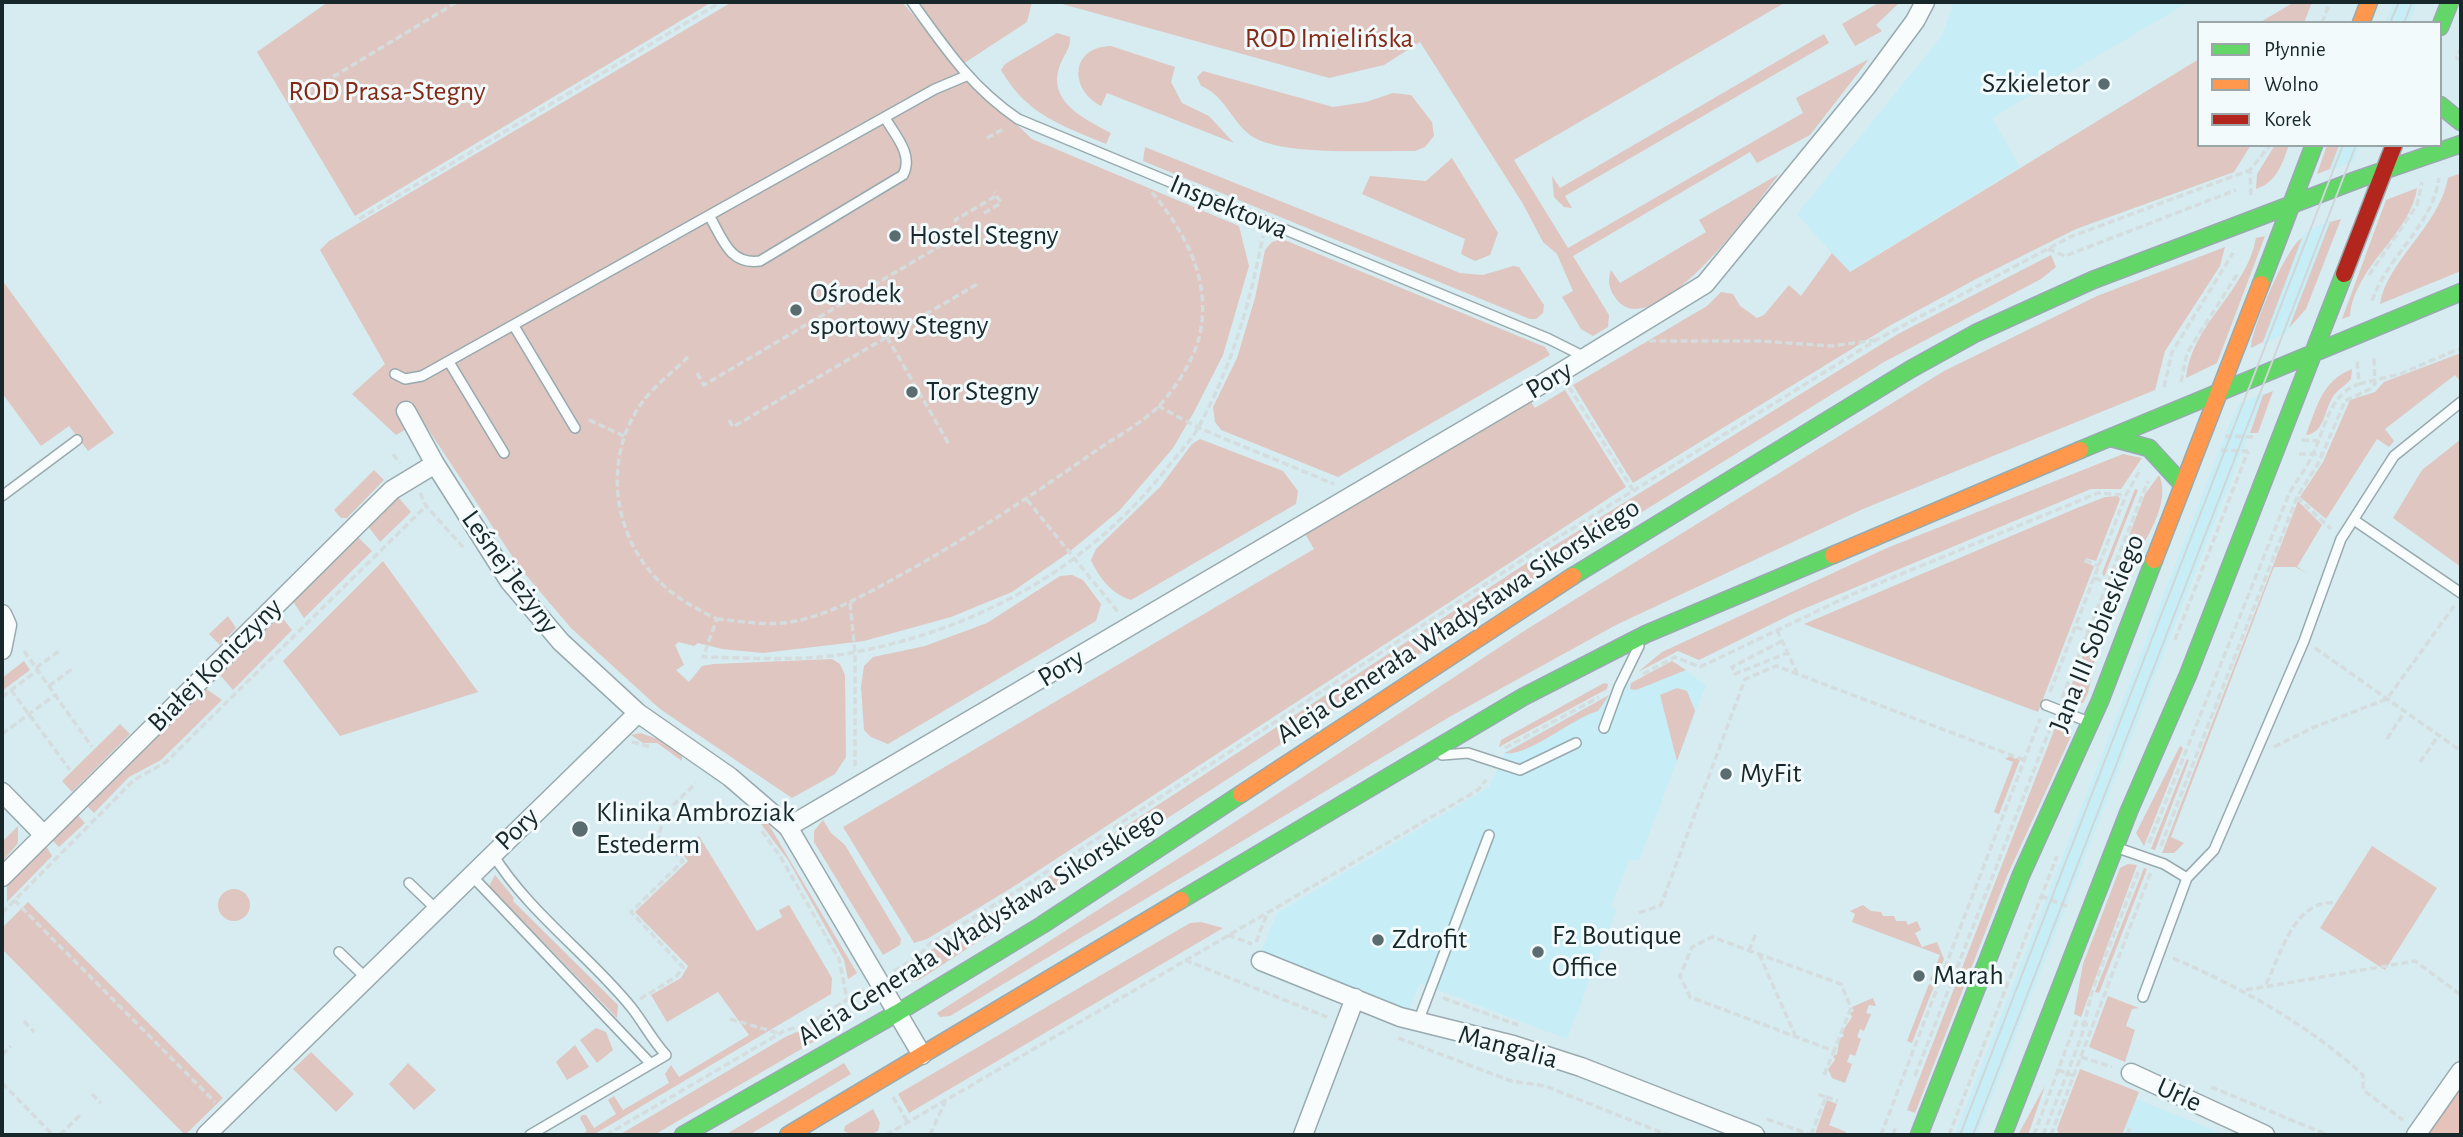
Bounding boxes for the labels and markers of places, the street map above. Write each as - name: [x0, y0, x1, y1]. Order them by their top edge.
- place label: Szkieletor: [1982, 67, 2090, 101]
- marker: Szkieletor: [2096, 76, 2112, 92]
- place label: Hostel Stegny: [909, 219, 1059, 253]
- marker: Hostel Stegny: [887, 228, 903, 244]
- place label: Ośrodek sportowy Stegny: [810, 277, 988, 343]
- marker: Ośrodek sportowy Stegny: [788, 302, 804, 318]
- place label: Tor Stegny: [926, 375, 1039, 409]
- marker: Tor Stegny: [904, 384, 920, 400]
- place label: MyFit: [1740, 757, 1801, 791]
- marker: MyFit: [1718, 766, 1734, 782]
- place label: Klinika Ambroziak Estederm: [596, 796, 795, 862]
- marker: Klinika Ambroziak Estederm: [570, 819, 590, 839]
- place label: F2 Boutique Office: [1552, 919, 1681, 985]
- place label: Zdrofit: [1392, 923, 1467, 957]
- marker: Zdrofit: [1370, 932, 1386, 948]
- marker: F2 Boutique Office: [1530, 944, 1546, 960]
- place label: Marah: [1933, 959, 2004, 993]
- marker: Marah: [1911, 968, 1927, 984]

